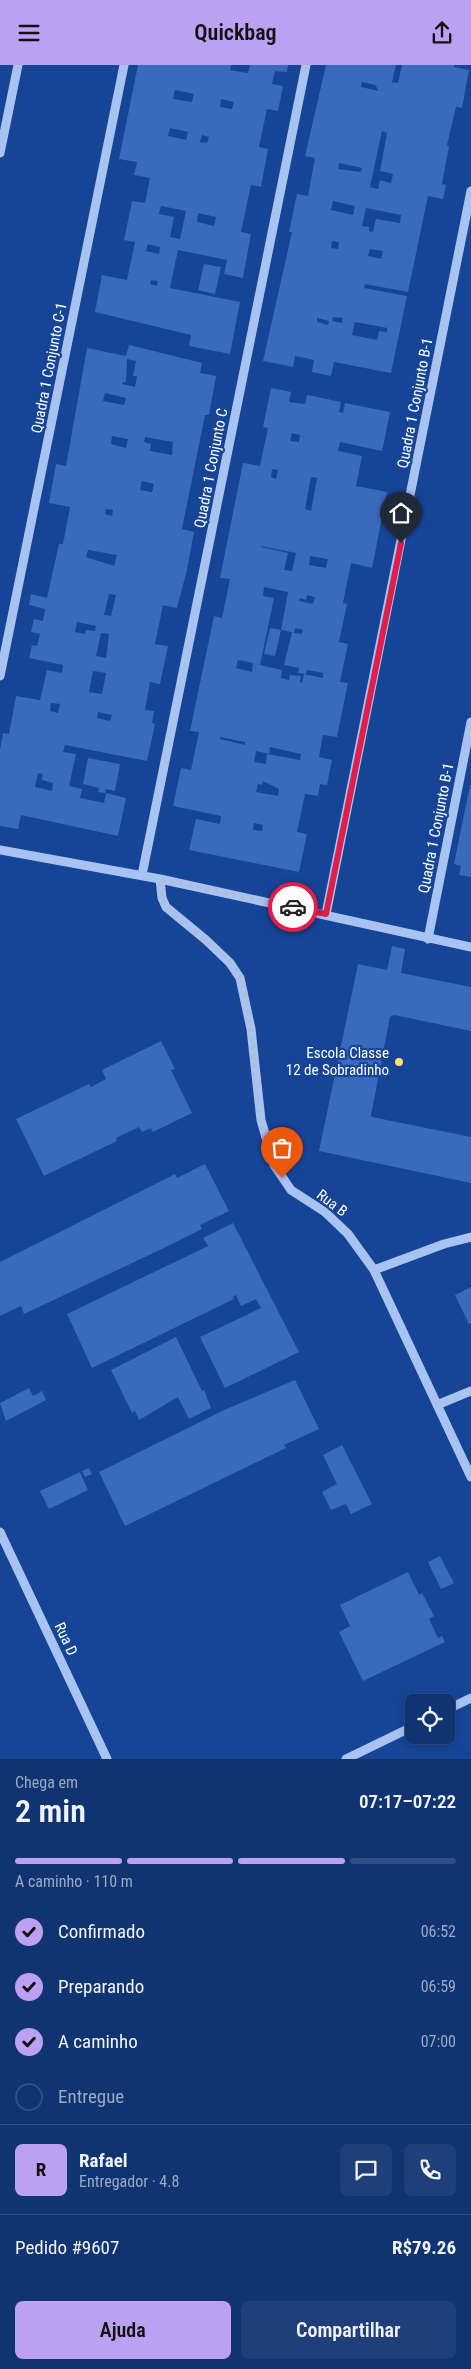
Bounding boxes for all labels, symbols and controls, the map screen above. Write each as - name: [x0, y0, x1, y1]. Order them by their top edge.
- icon: menu: [15, 19, 43, 47]
- icon: share: [428, 19, 456, 47]
- text: Quickbag: [194, 20, 277, 45]
- street label: Quadra 1 Conjunto C-1: [28, 301, 70, 435]
- street label: Quadra 1 Conjunto B-1: [394, 336, 436, 470]
- street label: Quadra 1 Conjunto C: [191, 407, 231, 529]
- pin: [380, 492, 422, 543]
- icon: home: [387, 499, 415, 527]
- street label: Quadra 1 Conjunto B-1: [415, 761, 457, 895]
- courier: [268, 882, 318, 932]
- icon: car: [279, 893, 307, 921]
- place label: Escola Classe 12 de Sobradinho: [286, 1044, 389, 1079]
- marker: Escola Classe 12 de Sobradinho: [393, 1056, 405, 1068]
- pin: [261, 1127, 303, 1178]
- icon: bag: [268, 1134, 296, 1162]
- street label: Rua B: [313, 1186, 351, 1220]
- street label: Rua D: [51, 1620, 81, 1658]
- map controls: [405, 1694, 455, 1744]
- button: locate: [405, 1694, 455, 1744]
- text: Chega em: [15, 1773, 78, 1792]
- text: 07:17–07:22: [359, 1790, 456, 1813]
- text: 2 min: [15, 1792, 86, 1830]
- text: A caminho · 110 m: [15, 1872, 133, 1891]
- icon: check: [15, 1918, 43, 1946]
- text: Confirmado: [58, 1920, 145, 1943]
- text: 06:52: [421, 1922, 456, 1941]
- icon: check: [15, 1973, 43, 2001]
- text: Preparando: [58, 1975, 144, 1998]
- text: 06:59: [421, 1977, 456, 1996]
- icon: check: [15, 2028, 43, 2056]
- text: A caminho: [58, 2030, 138, 2053]
- text: 07:00: [421, 2032, 456, 2051]
- text: Entregue: [58, 2085, 124, 2108]
- button: chat: [340, 2144, 392, 2196]
- button: phone: [404, 2144, 456, 2196]
- text: Rafael: [79, 2149, 128, 2172]
- text: R: [36, 2158, 46, 2181]
- text: Entregador · 4.8: [79, 2172, 179, 2191]
- text: Pedido #9607: [15, 2236, 119, 2259]
- text: R$79.26: [392, 2236, 456, 2259]
- button: Ajuda: [15, 2301, 231, 2359]
- button: Compartilhar: [241, 2301, 456, 2359]

